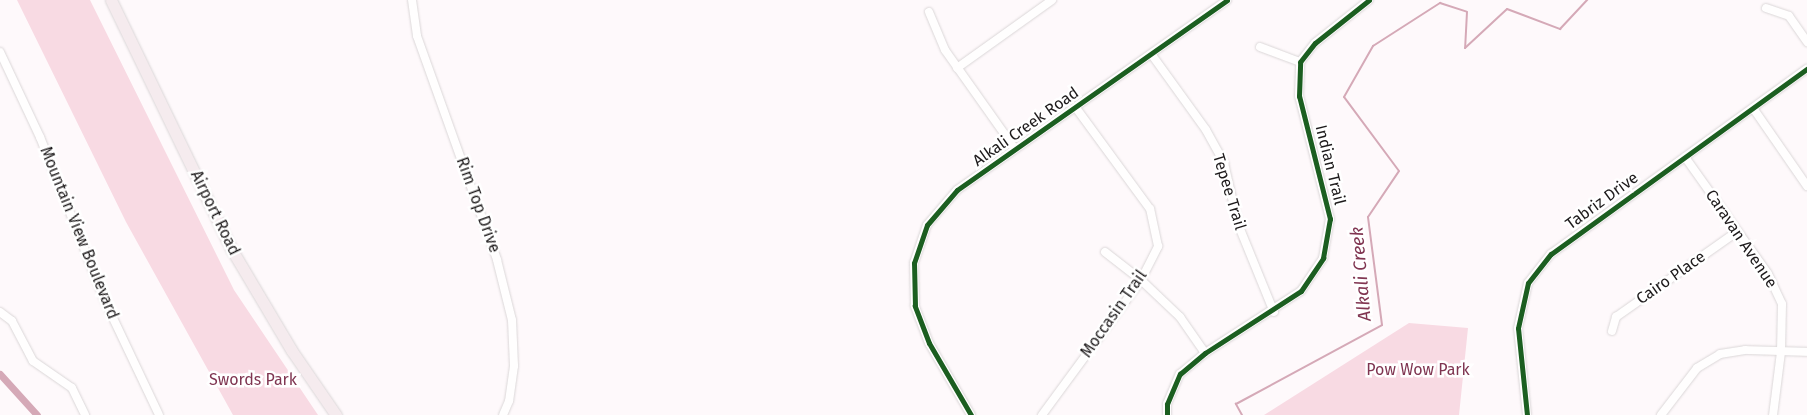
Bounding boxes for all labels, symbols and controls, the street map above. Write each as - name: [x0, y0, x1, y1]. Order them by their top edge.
- street label: Alkali Creek Road: [969, 83, 1083, 171]
- street label: Indian Trail: [1311, 123, 1349, 207]
- street label: Mountain View Boulevard: [36, 144, 122, 322]
- street label: Tepee Trail: [1208, 152, 1250, 232]
- street label: Rim Top Drive: [452, 155, 504, 255]
- street label: Airport Road: [186, 168, 244, 258]
- street label: Tabriz Drive: [1562, 168, 1642, 234]
- street label: Caravan Avenue: [1701, 186, 1781, 292]
- water label: Alkali Creek: [1346, 226, 1376, 322]
- street label: Cairo Place: [1633, 247, 1709, 309]
- street label: Moccasin Trail: [1077, 267, 1151, 361]
- park label: Pow Wow Park: [1366, 360, 1470, 380]
- park label: Swords Park: [209, 370, 297, 390]

